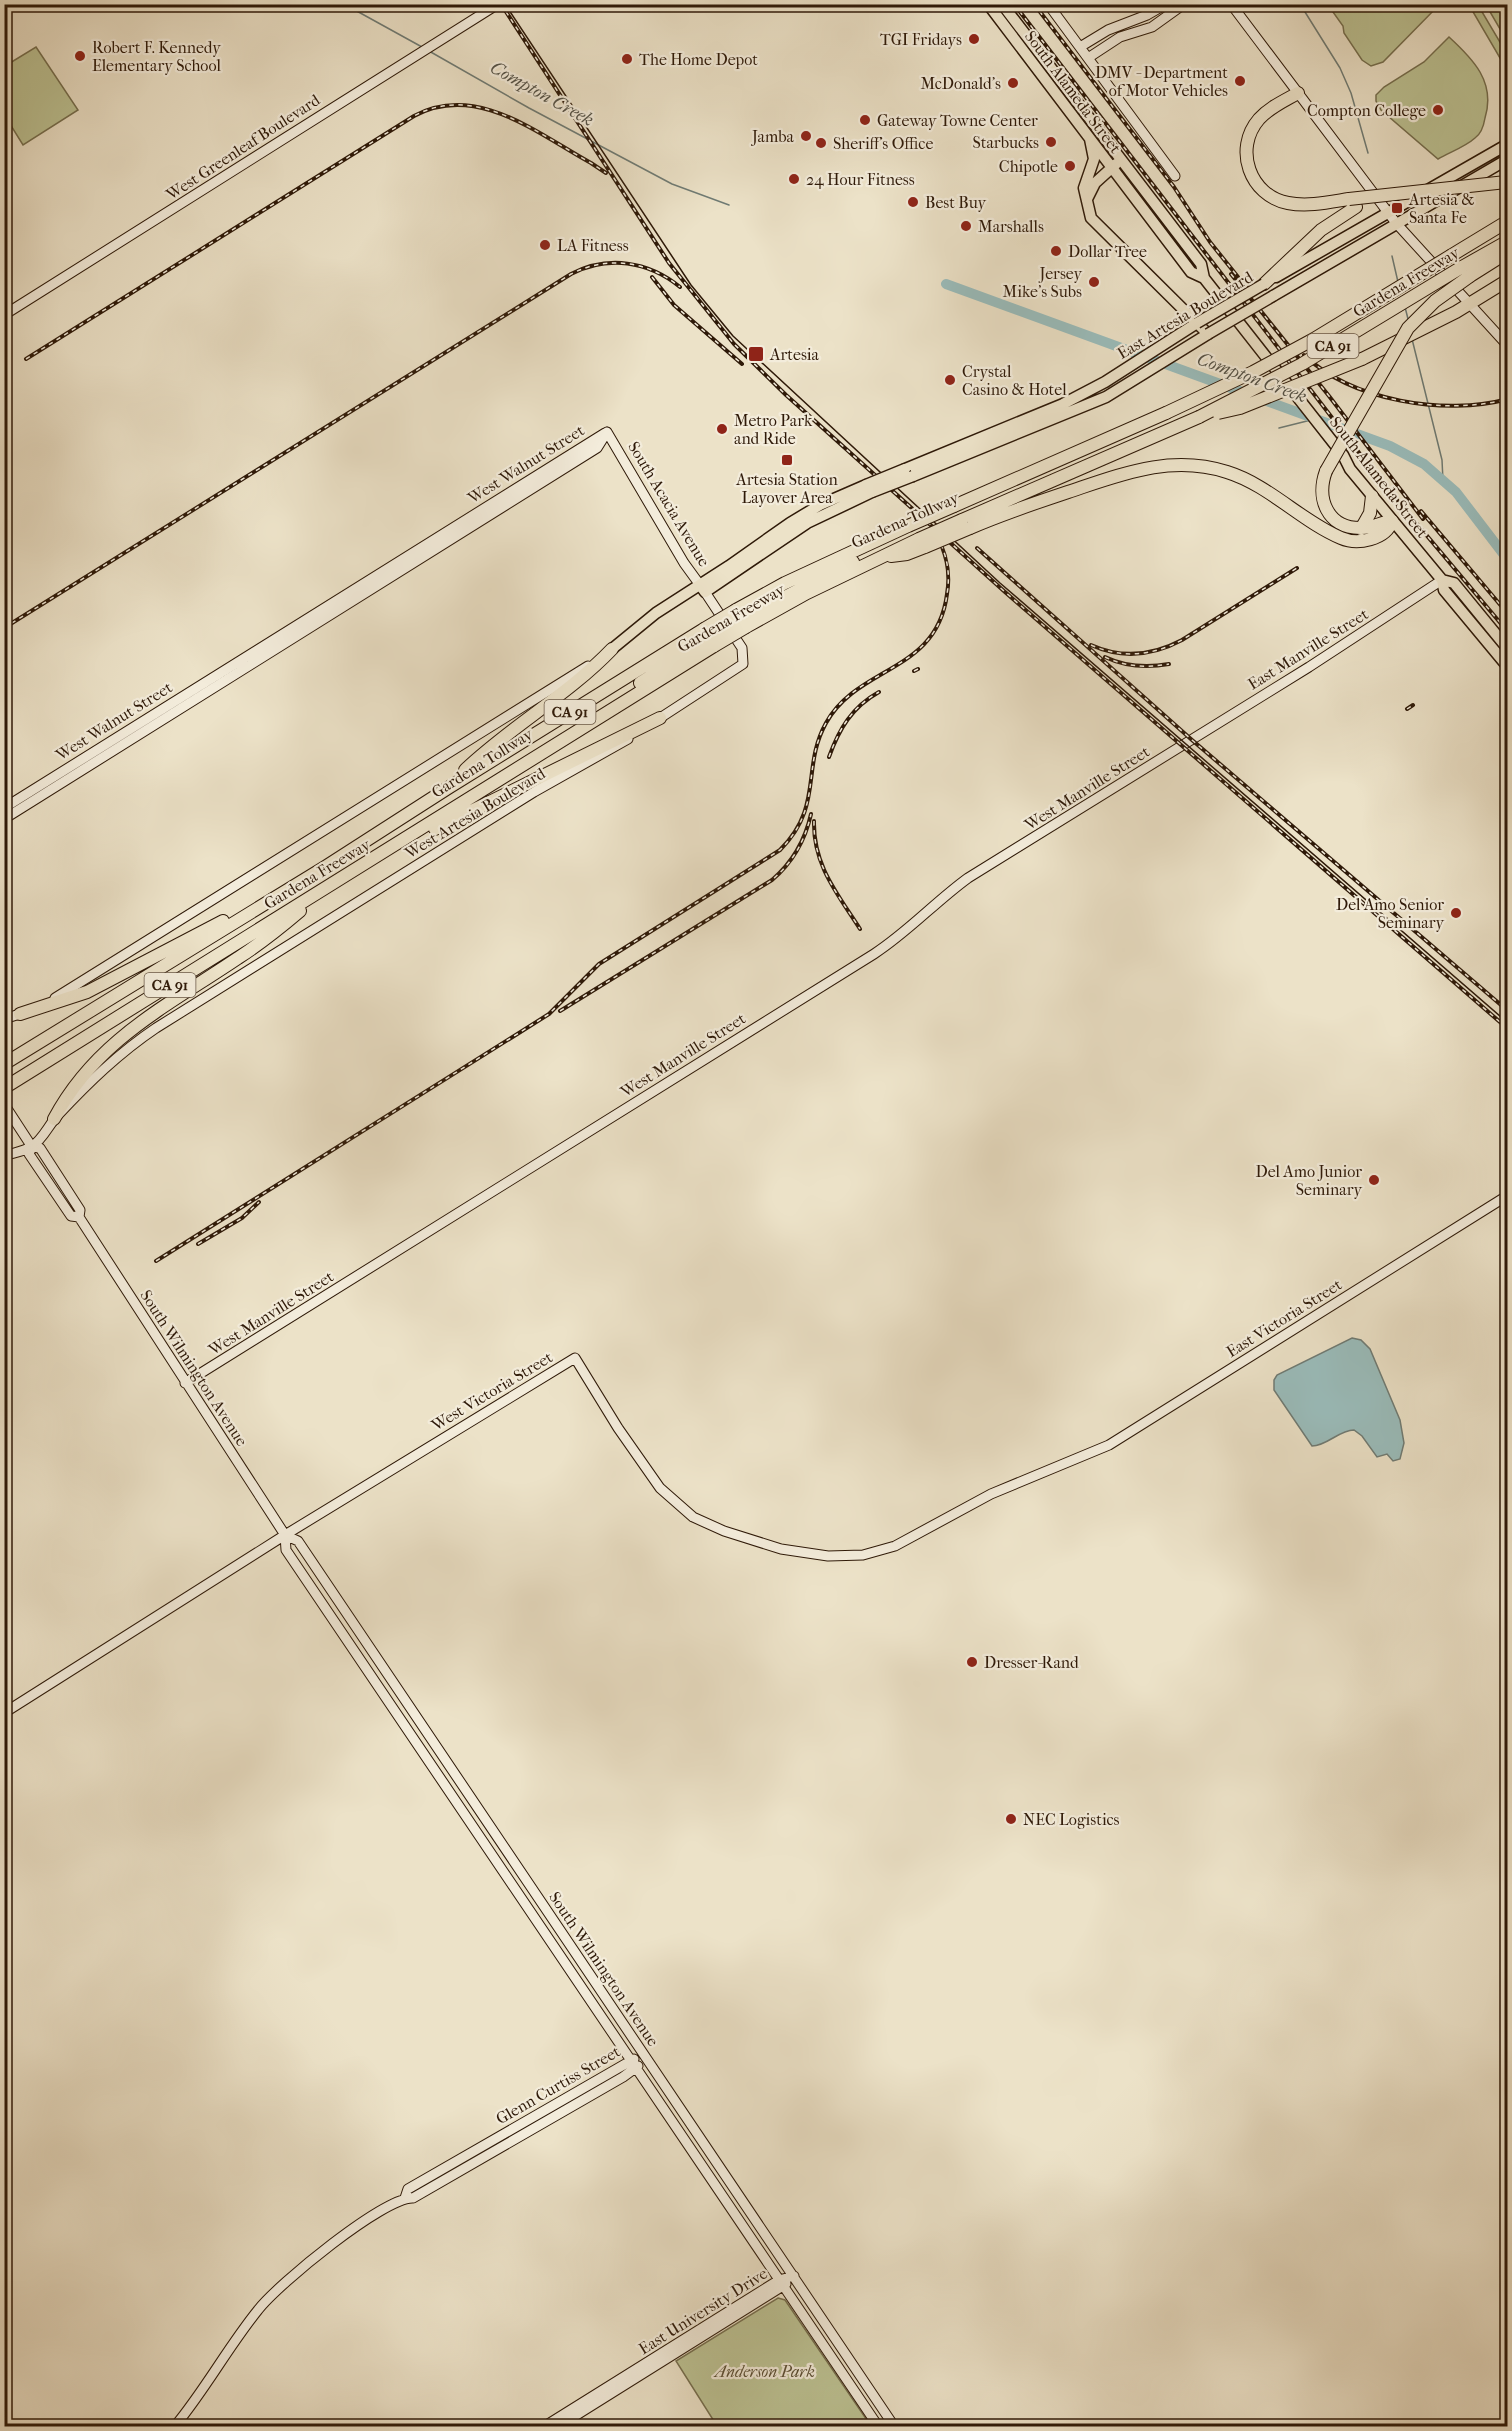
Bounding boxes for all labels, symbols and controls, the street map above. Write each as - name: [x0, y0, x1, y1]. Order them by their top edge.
- street label: South Alameda Street: [1021, 27, 1125, 157]
- place label: TGI Fridays: [880, 30, 962, 49]
- marker: TGI Fridays: [967, 32, 981, 46]
- place label: Robert F. Kennedy Elementary School: [92, 38, 221, 75]
- marker: Robert F. Kennedy Elementary School: [73, 49, 87, 63]
- place label: The Home Depot: [639, 50, 758, 69]
- marker: The Home Depot: [620, 52, 634, 66]
- water label: Compton Creek: [487, 57, 597, 131]
- place label: DMV - Department of Motor Vehicles: [1095, 63, 1228, 100]
- place label: McDonald's: [920, 74, 1001, 93]
- marker: DMV - Department of Motor Vehicles: [1233, 74, 1247, 88]
- marker: McDonald's: [1006, 76, 1020, 90]
- street label: West Greenleaf Boulevard: [162, 90, 324, 204]
- place label: Compton College: [1307, 101, 1426, 120]
- marker: Compton College: [1431, 103, 1445, 117]
- place label: Gateway Towne Center: [877, 111, 1038, 130]
- marker: Gateway Towne Center: [858, 113, 872, 127]
- place label: Jamba: [750, 127, 795, 146]
- marker: Jamba: [799, 129, 813, 143]
- place label: Starbucks: [972, 133, 1039, 152]
- place label: Sheriff's Office: [833, 134, 933, 153]
- marker: Starbucks: [1044, 135, 1058, 149]
- marker: Sheriff's Office: [814, 136, 828, 150]
- place label: Chipotle: [999, 157, 1058, 176]
- marker: Chipotle: [1063, 159, 1077, 173]
- place label: 24 Hour Fitness: [806, 170, 915, 189]
- marker: 24 Hour Fitness: [787, 172, 801, 186]
- place label: Artesia & Santa Fe: [1408, 190, 1475, 227]
- place label: Best Buy: [925, 193, 987, 212]
- marker: Best Buy: [906, 195, 920, 209]
- marker: Artesia & Santa Fe: [1390, 201, 1404, 215]
- place label: Marshalls: [978, 217, 1044, 236]
- marker: Marshalls: [959, 219, 973, 233]
- place label: LA Fitness: [557, 236, 629, 255]
- marker: LA Fitness: [538, 238, 552, 252]
- place label: Dollar Tree: [1068, 242, 1147, 261]
- street label: Gardena Freeway: [1349, 243, 1463, 321]
- marker: Dollar Tree: [1049, 244, 1063, 258]
- place label: Jersey Mike's Subs: [1003, 264, 1082, 301]
- street label: East Artesia Boulevard: [1114, 267, 1256, 363]
- marker: Jersey Mike's Subs: [1087, 275, 1101, 289]
- road number: CA 91: [1308, 334, 1358, 358]
- marker: Artesia: [747, 345, 765, 363]
- place label: Artesia: [769, 345, 820, 364]
- water label: Compton Creek: [1194, 348, 1310, 408]
- place label: Crystal Casino & Hotel: [962, 362, 1067, 399]
- marker: Crystal Casino & Hotel: [943, 373, 957, 387]
- place label: Metro Park and Ride: [734, 411, 813, 448]
- street label: South Alameda Street: [1326, 413, 1432, 542]
- street label: West Walnut Street: [463, 420, 588, 508]
- marker: Metro Park and Ride: [715, 422, 729, 436]
- street label: South Acacia Avenue: [624, 438, 714, 570]
- marker: Artesia Station Layover Area: [780, 453, 794, 467]
- place label: Artesia Station Layover Area: [735, 470, 838, 507]
- street label: Gardena Tollway: [848, 488, 962, 552]
- street label: Gardena Freeway: [674, 579, 788, 656]
- street label: East Manville Street: [1244, 604, 1372, 694]
- street label: West Walnut Street: [51, 677, 176, 765]
- road number: CA 91: [544, 700, 596, 724]
- street label: Gardena Tollway: [428, 724, 536, 802]
- street label: West Manville Street: [1020, 742, 1153, 835]
- street label: West Artesia Boulevard: [401, 764, 549, 863]
- street label: Gardena Freeway: [260, 835, 374, 913]
- place label: Del Amo Senior Seminary: [1336, 895, 1444, 932]
- marker: Del Amo Senior Seminary: [1449, 906, 1463, 920]
- road number: CA 91: [144, 973, 195, 997]
- street label: West Manville Street: [616, 1009, 749, 1102]
- place label: Del Amo Junior Seminary: [1255, 1162, 1362, 1199]
- marker: Del Amo Junior Seminary: [1367, 1173, 1381, 1187]
- street label: West Manville Street: [204, 1267, 337, 1360]
- street label: East Victoria Street: [1223, 1275, 1345, 1361]
- street label: South Wilmington Avenue: [136, 1286, 252, 1450]
- street label: West Victoria Street: [427, 1347, 556, 1435]
- place label: Dresser-Rand: [984, 1653, 1079, 1672]
- marker: Dresser-Rand: [965, 1655, 979, 1669]
- place label: NEC Logistics: [1023, 1810, 1120, 1829]
- marker: NEC Logistics: [1004, 1812, 1018, 1826]
- street label: South Wilmington Avenue: [545, 1888, 663, 2050]
- street label: Glenn Curtiss Street: [493, 2042, 624, 2128]
- street label: East University Drive: [635, 2264, 771, 2358]
- park label: Anderson Park: [713, 2362, 815, 2381]

